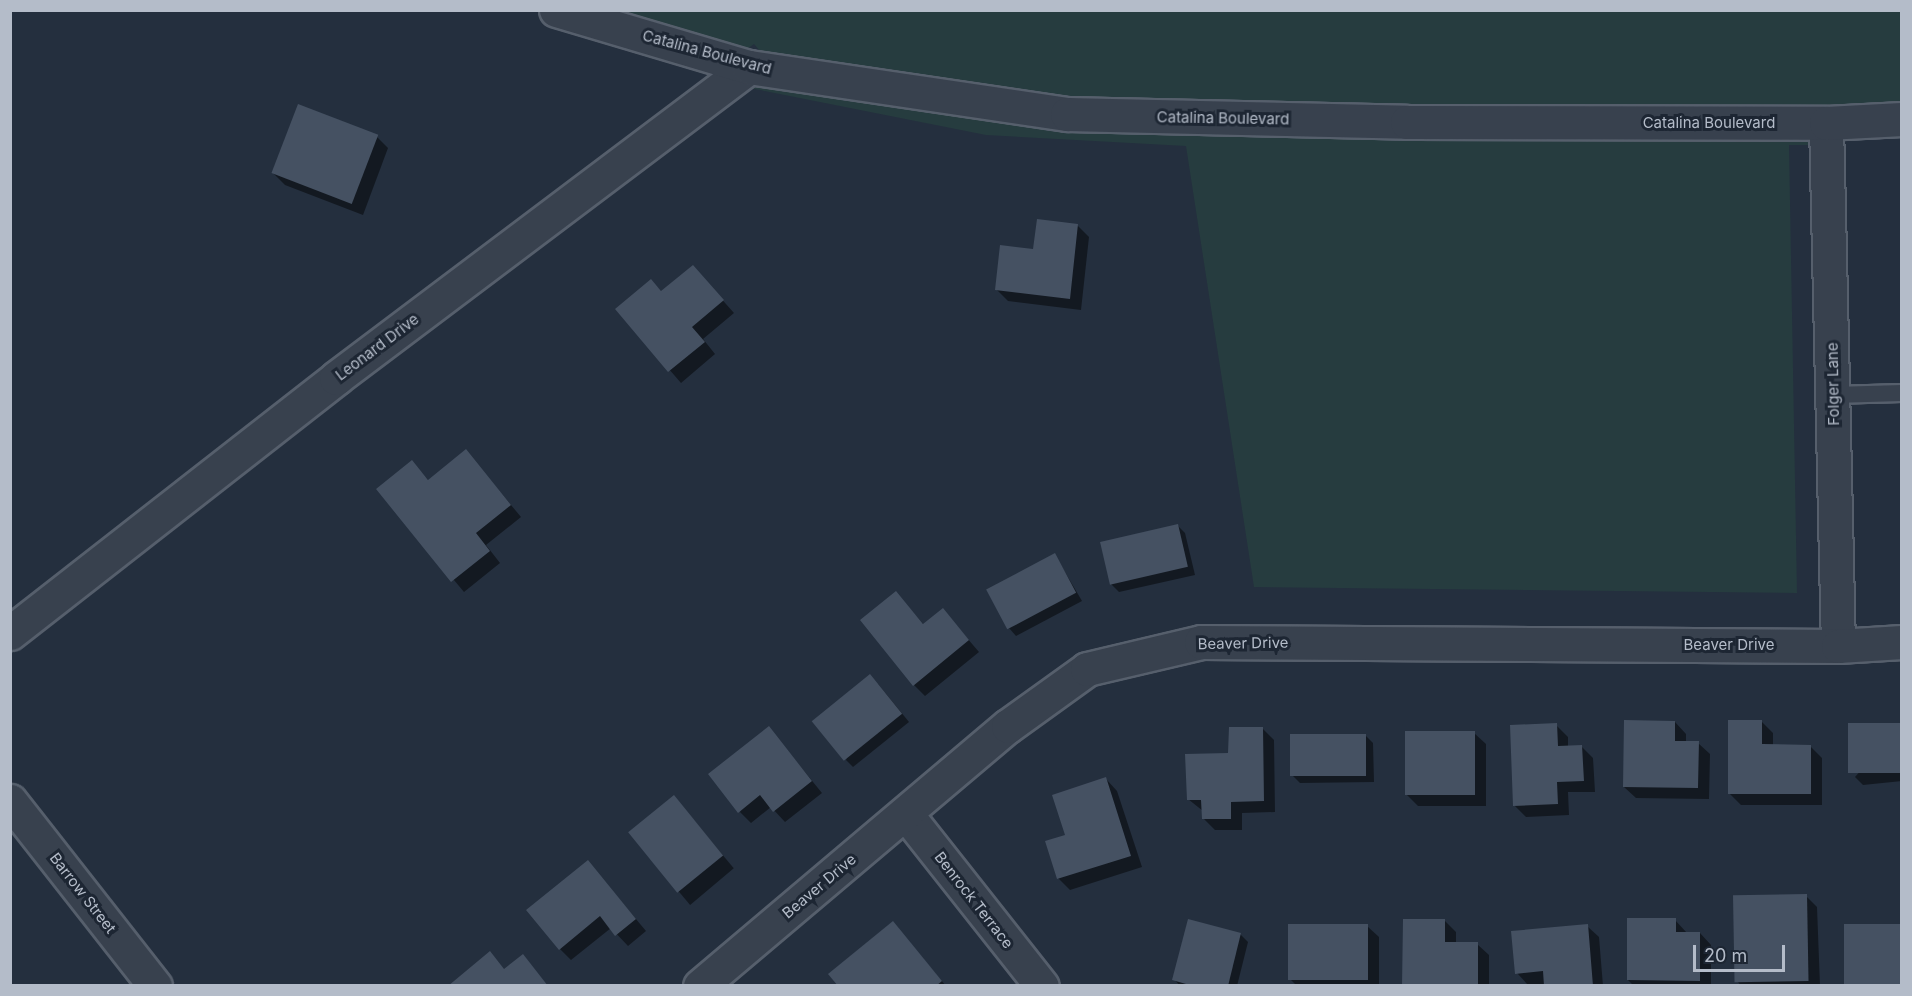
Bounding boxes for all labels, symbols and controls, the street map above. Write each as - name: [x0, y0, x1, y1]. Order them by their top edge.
- street label: Catalina Boulevard: [641, 26, 773, 78]
- street label: Catalina Boulevard: [1157, 108, 1289, 128]
- street label: Catalina Boulevard: [1643, 114, 1775, 132]
- street label: Leonard Drive: [332, 310, 422, 384]
- street label: Folger Lane: [1823, 342, 1843, 426]
- street label: Beaver Drive: [1197, 633, 1289, 653]
- street label: Beaver Drive: [1684, 636, 1774, 654]
- street label: Benrock Terrace: [931, 848, 1017, 952]
- street label: Barrow Street: [46, 849, 120, 937]
- street label: Beaver Drive: [778, 850, 860, 922]
- scale bar: [1696, 933, 1788, 971]
- text: 20 m: [1704, 945, 1747, 966]

